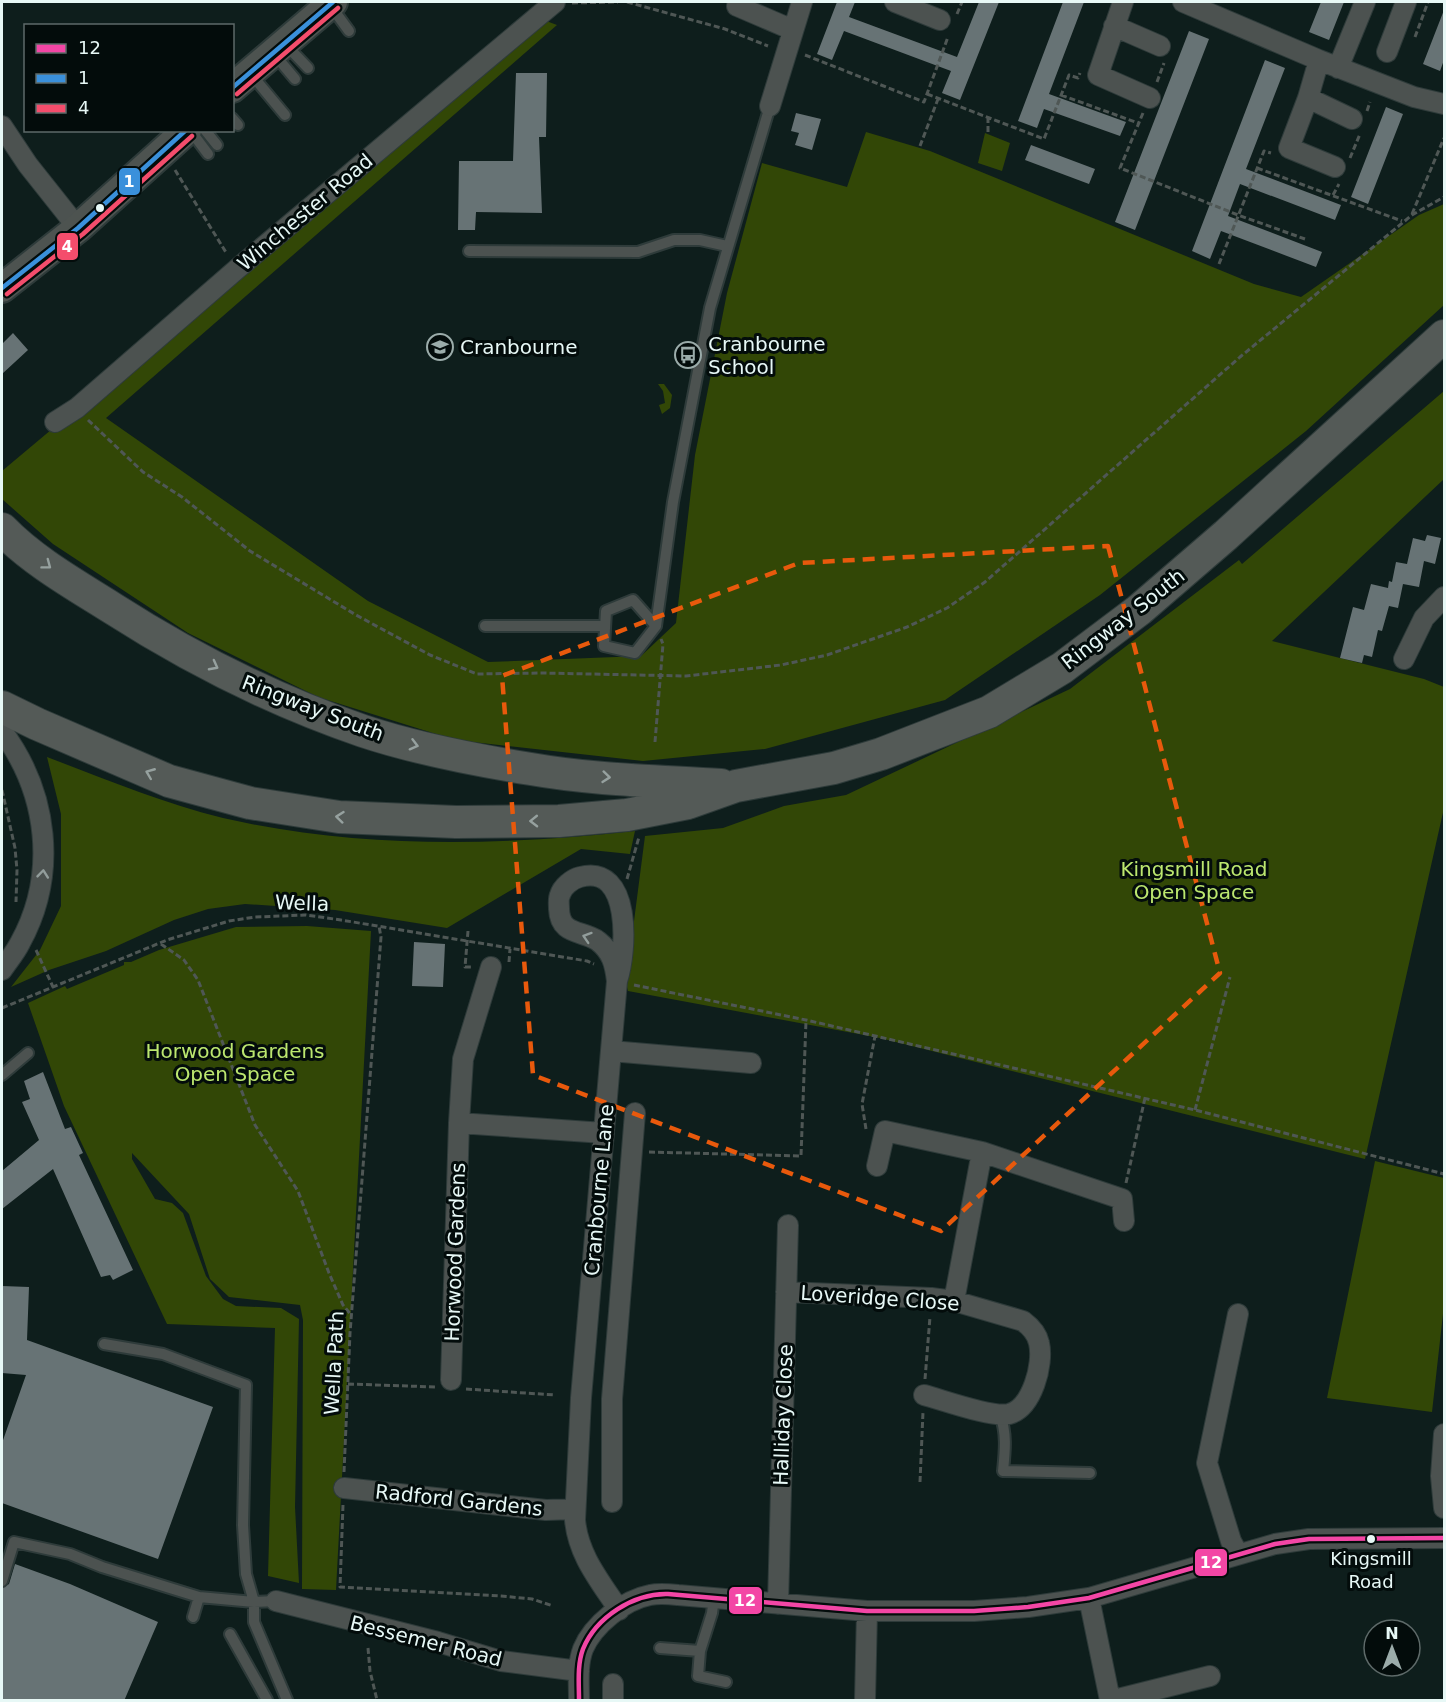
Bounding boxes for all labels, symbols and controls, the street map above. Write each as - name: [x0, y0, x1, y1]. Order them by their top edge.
- legend: [24, 24, 234, 132]
- text: 12: [78, 37, 101, 58]
- text: 1: [78, 67, 89, 88]
- text: 4: [78, 97, 89, 118]
- street label: Winchester Road: [233, 149, 377, 275]
- line badge: 1: [118, 167, 141, 196]
- text: 1: [123, 172, 135, 191]
- unlabelled marker: [94, 202, 106, 214]
- line badge: 4: [56, 232, 79, 261]
- text: 4: [61, 237, 73, 256]
- school or university icon: Cranbourne: [425, 332, 455, 362]
- place label: Cranbourne School: [708, 332, 826, 379]
- place label: Cranbourne: [460, 335, 578, 359]
- bus stop icon: Cranbourne School: [673, 340, 703, 370]
- one-way arrow: [40, 558, 51, 569]
- street label: Ringway South: [1057, 563, 1189, 675]
- one-way arrow: [207, 659, 218, 670]
- street label: Ringway South: [239, 670, 387, 746]
- one-way arrow: [409, 737, 419, 750]
- one-way arrow: [146, 768, 157, 780]
- one-way arrow: [602, 770, 611, 783]
- one-way arrow: [335, 811, 344, 824]
- one-way arrow: [530, 815, 539, 827]
- park label: Kingsmill Road Open Space: [1120, 857, 1268, 904]
- one-way arrow: [36, 870, 49, 879]
- street label: Wella: [274, 890, 330, 916]
- one-way arrow: [582, 931, 593, 944]
- park label: Horwood Gardens Open Space: [145, 1039, 325, 1086]
- street label: Cranbourne Lane: [580, 1103, 618, 1277]
- street label: Horwood Gardens: [440, 1162, 470, 1342]
- street label: Loveridge Close: [800, 1280, 960, 1316]
- street label: Wella Path: [319, 1310, 349, 1416]
- street label: Halliday Close: [769, 1344, 797, 1486]
- street label: Radford Gardens: [374, 1479, 544, 1521]
- marker: Kingsmill Road: [1365, 1533, 1377, 1545]
- line badge: 12: [1194, 1548, 1228, 1577]
- place label: Kingsmill Road: [1330, 1548, 1412, 1592]
- text: 12: [1200, 1553, 1222, 1572]
- line badge: 12: [728, 1586, 763, 1615]
- text: 12: [734, 1591, 756, 1610]
- street label: Bessemer Road: [348, 1611, 504, 1671]
- north arrow: [1362, 1618, 1422, 1678]
- text: N: [1385, 1624, 1399, 1643]

